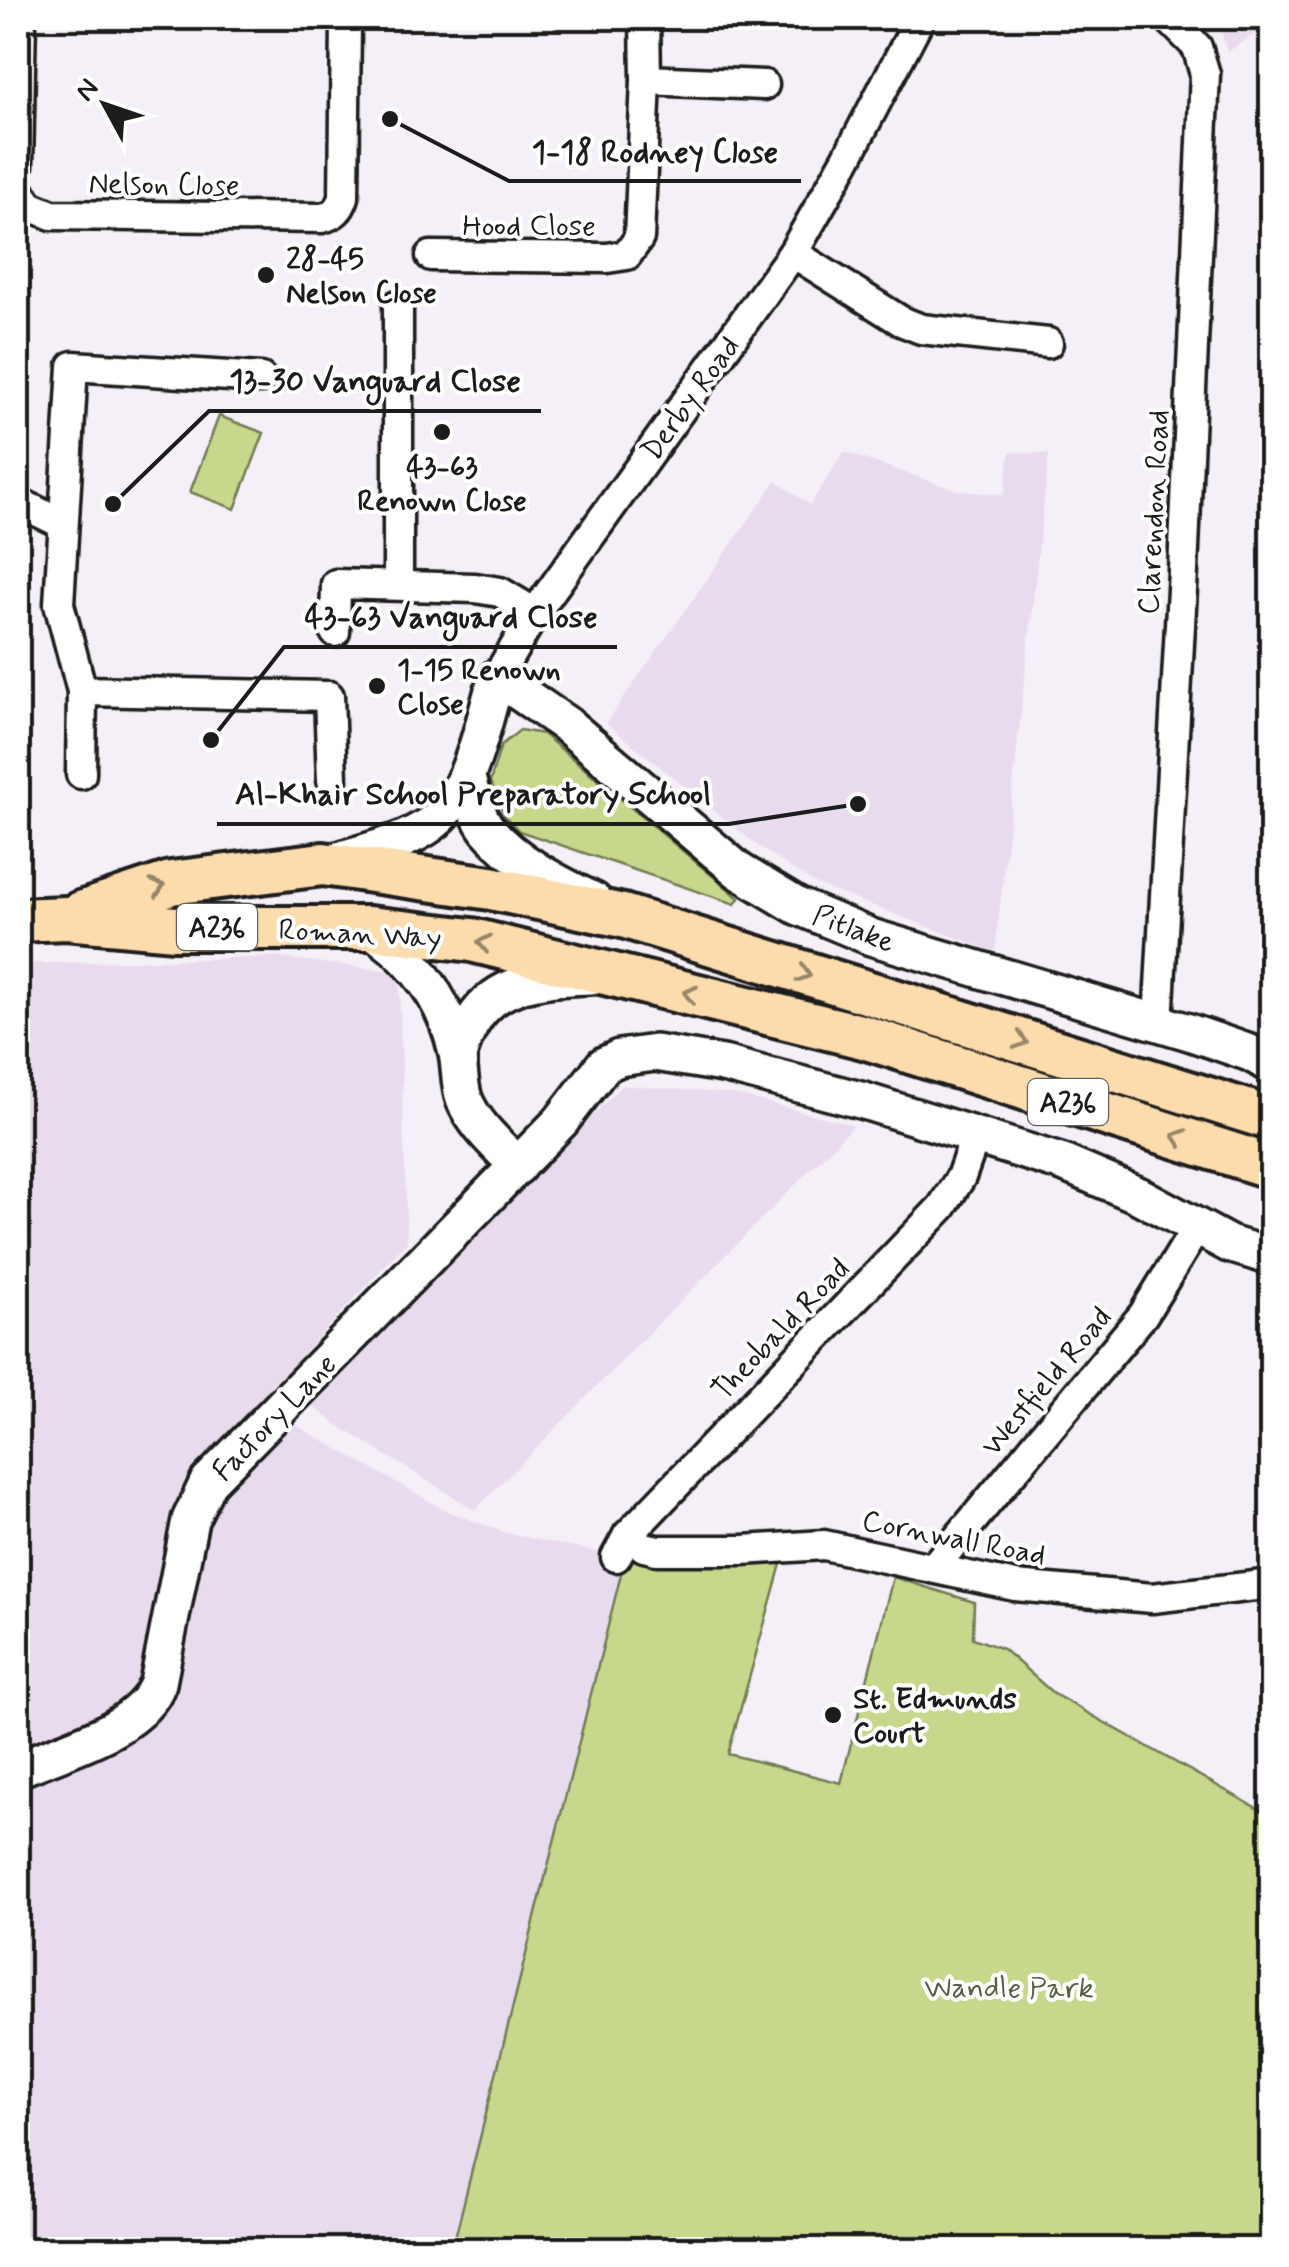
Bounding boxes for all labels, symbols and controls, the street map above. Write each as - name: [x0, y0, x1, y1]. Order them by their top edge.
- north arrow: [55, 55, 155, 155]
- text: N: [68, 71, 108, 110]
- callout: 1-18 Rodney Close: [509, 119, 801, 181]
- text: 1-18 Rodney Close: [532, 132, 778, 174]
- street label: Nelson Close: [88, 165, 240, 206]
- street label: Hood Close: [462, 207, 596, 246]
- place label: 28-45 Nelson Close: [286, 240, 437, 313]
- marker: 28-45 Nelson Close: [255, 264, 277, 286]
- street label: Derby Road: [633, 329, 750, 469]
- callout: 13-30 Vanguard Close: [209, 349, 541, 411]
- text: 13-30 Vanguard Close: [229, 361, 521, 406]
- street label: Clarendon Road: [1130, 409, 1179, 616]
- marker: 43-63 Renown Close: [431, 421, 453, 443]
- place label: 43-63 Renown Close: [357, 448, 527, 521]
- callout: 43-63 Vanguard Close: [284, 585, 617, 647]
- text: 43-63 Vanguard Close: [304, 597, 598, 642]
- place label: 1-15 Renown Close: [397, 651, 561, 724]
- marker: 1-15 Renown Close: [366, 675, 388, 697]
- callout: Al-Khair School Preparatory School: [217, 762, 729, 824]
- text: Al-Khair School Preparatory School: [235, 774, 711, 816]
- one-way arrow: [149, 879, 166, 899]
- street label: Pitlake: [807, 896, 900, 963]
- road number: A236: [177, 904, 257, 950]
- street label: Roman Way: [277, 911, 442, 958]
- one-way arrow: [476, 934, 493, 955]
- one-way arrow: [795, 962, 812, 982]
- one-way arrow: [682, 985, 699, 1006]
- one-way arrow: [1012, 1029, 1029, 1050]
- road number: A236: [1028, 1079, 1108, 1125]
- one-way arrow: [1171, 1129, 1188, 1149]
- street label: Theobald Road: [703, 1250, 859, 1410]
- street label: Westfield Road: [973, 1299, 1121, 1465]
- street label: Factory Lane: [204, 1346, 346, 1490]
- street label: Cornwall Road: [859, 1502, 1049, 1575]
- place label: St. Edmunds Court: [853, 1680, 1017, 1753]
- marker: St. Edmunds Court: [822, 1704, 844, 1726]
- park label: Wandle Park: [924, 1969, 1094, 2008]

